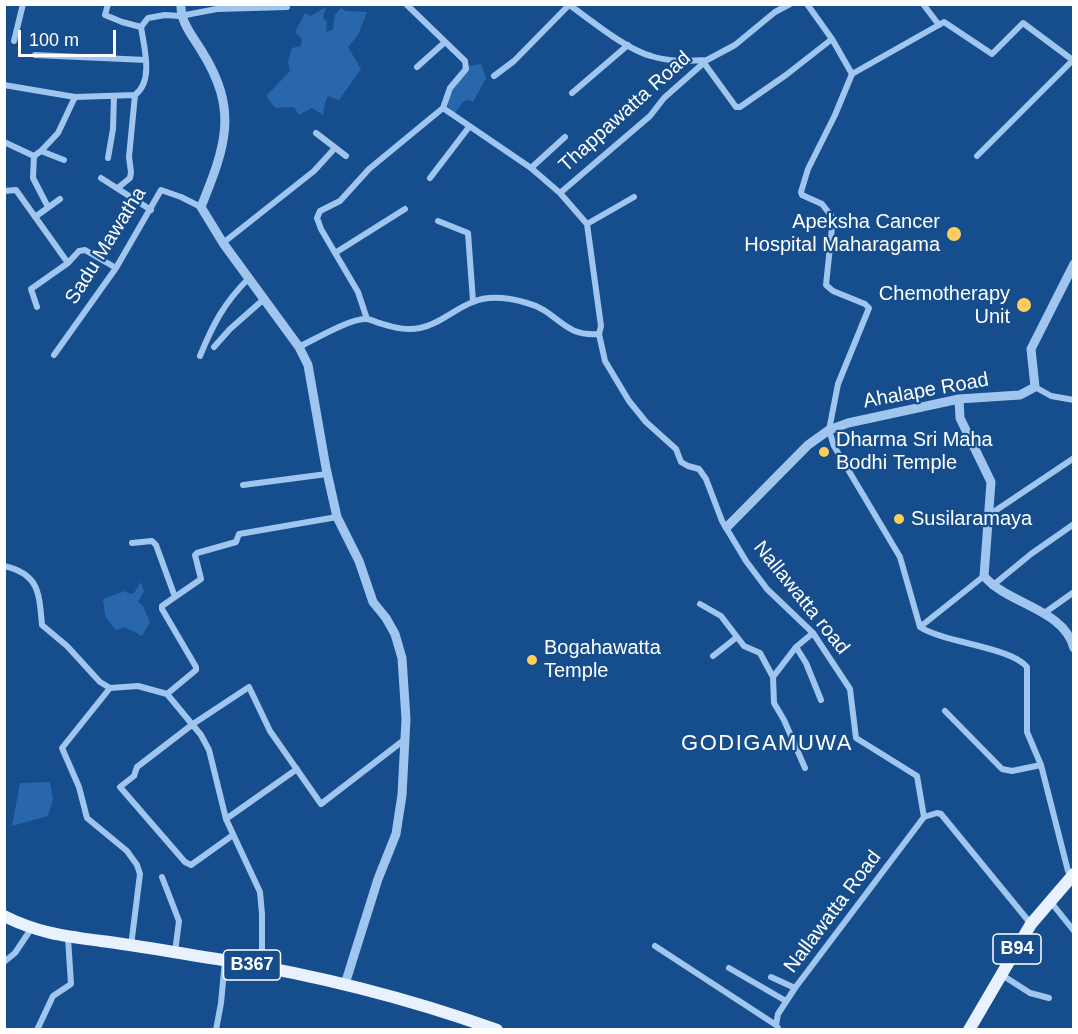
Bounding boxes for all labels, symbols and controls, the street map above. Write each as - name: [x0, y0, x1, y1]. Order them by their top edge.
- scale bar: [21, 18, 118, 56]
- text: 100 m: [29, 30, 79, 50]
- street label: Thappawatta Road: [554, 47, 696, 177]
- street label: Sadu Mawatha: [60, 183, 152, 309]
- place label: Apeksha Cancer Hospital Maharagama: [744, 210, 940, 257]
- marker: Apeksha Cancer Hospital Maharagama: [945, 225, 963, 243]
- place label: Chemotherapy Unit: [879, 282, 1010, 329]
- marker: Chemotherapy Unit: [1015, 296, 1033, 314]
- street label: Ahalape Road: [861, 368, 991, 414]
- place label: Dharma Sri Maha Bodhi Temple: [836, 428, 993, 475]
- marker: Dharma Sri Maha Bodhi Temple: [817, 445, 831, 459]
- place label: Susilaramaya: [911, 507, 1032, 531]
- marker: Susilaramaya: [892, 512, 906, 526]
- street label: Nallawatta road: [748, 536, 854, 660]
- place label: Bogahawatta Temple: [544, 636, 661, 683]
- marker: Bogahawatta Temple: [525, 653, 539, 667]
- district label: GODIGAMUWA: [681, 731, 853, 757]
- street label: Nallawatta Road: [779, 846, 887, 978]
- road number: B94: [993, 934, 1041, 964]
- road number: B367: [224, 950, 280, 980]

